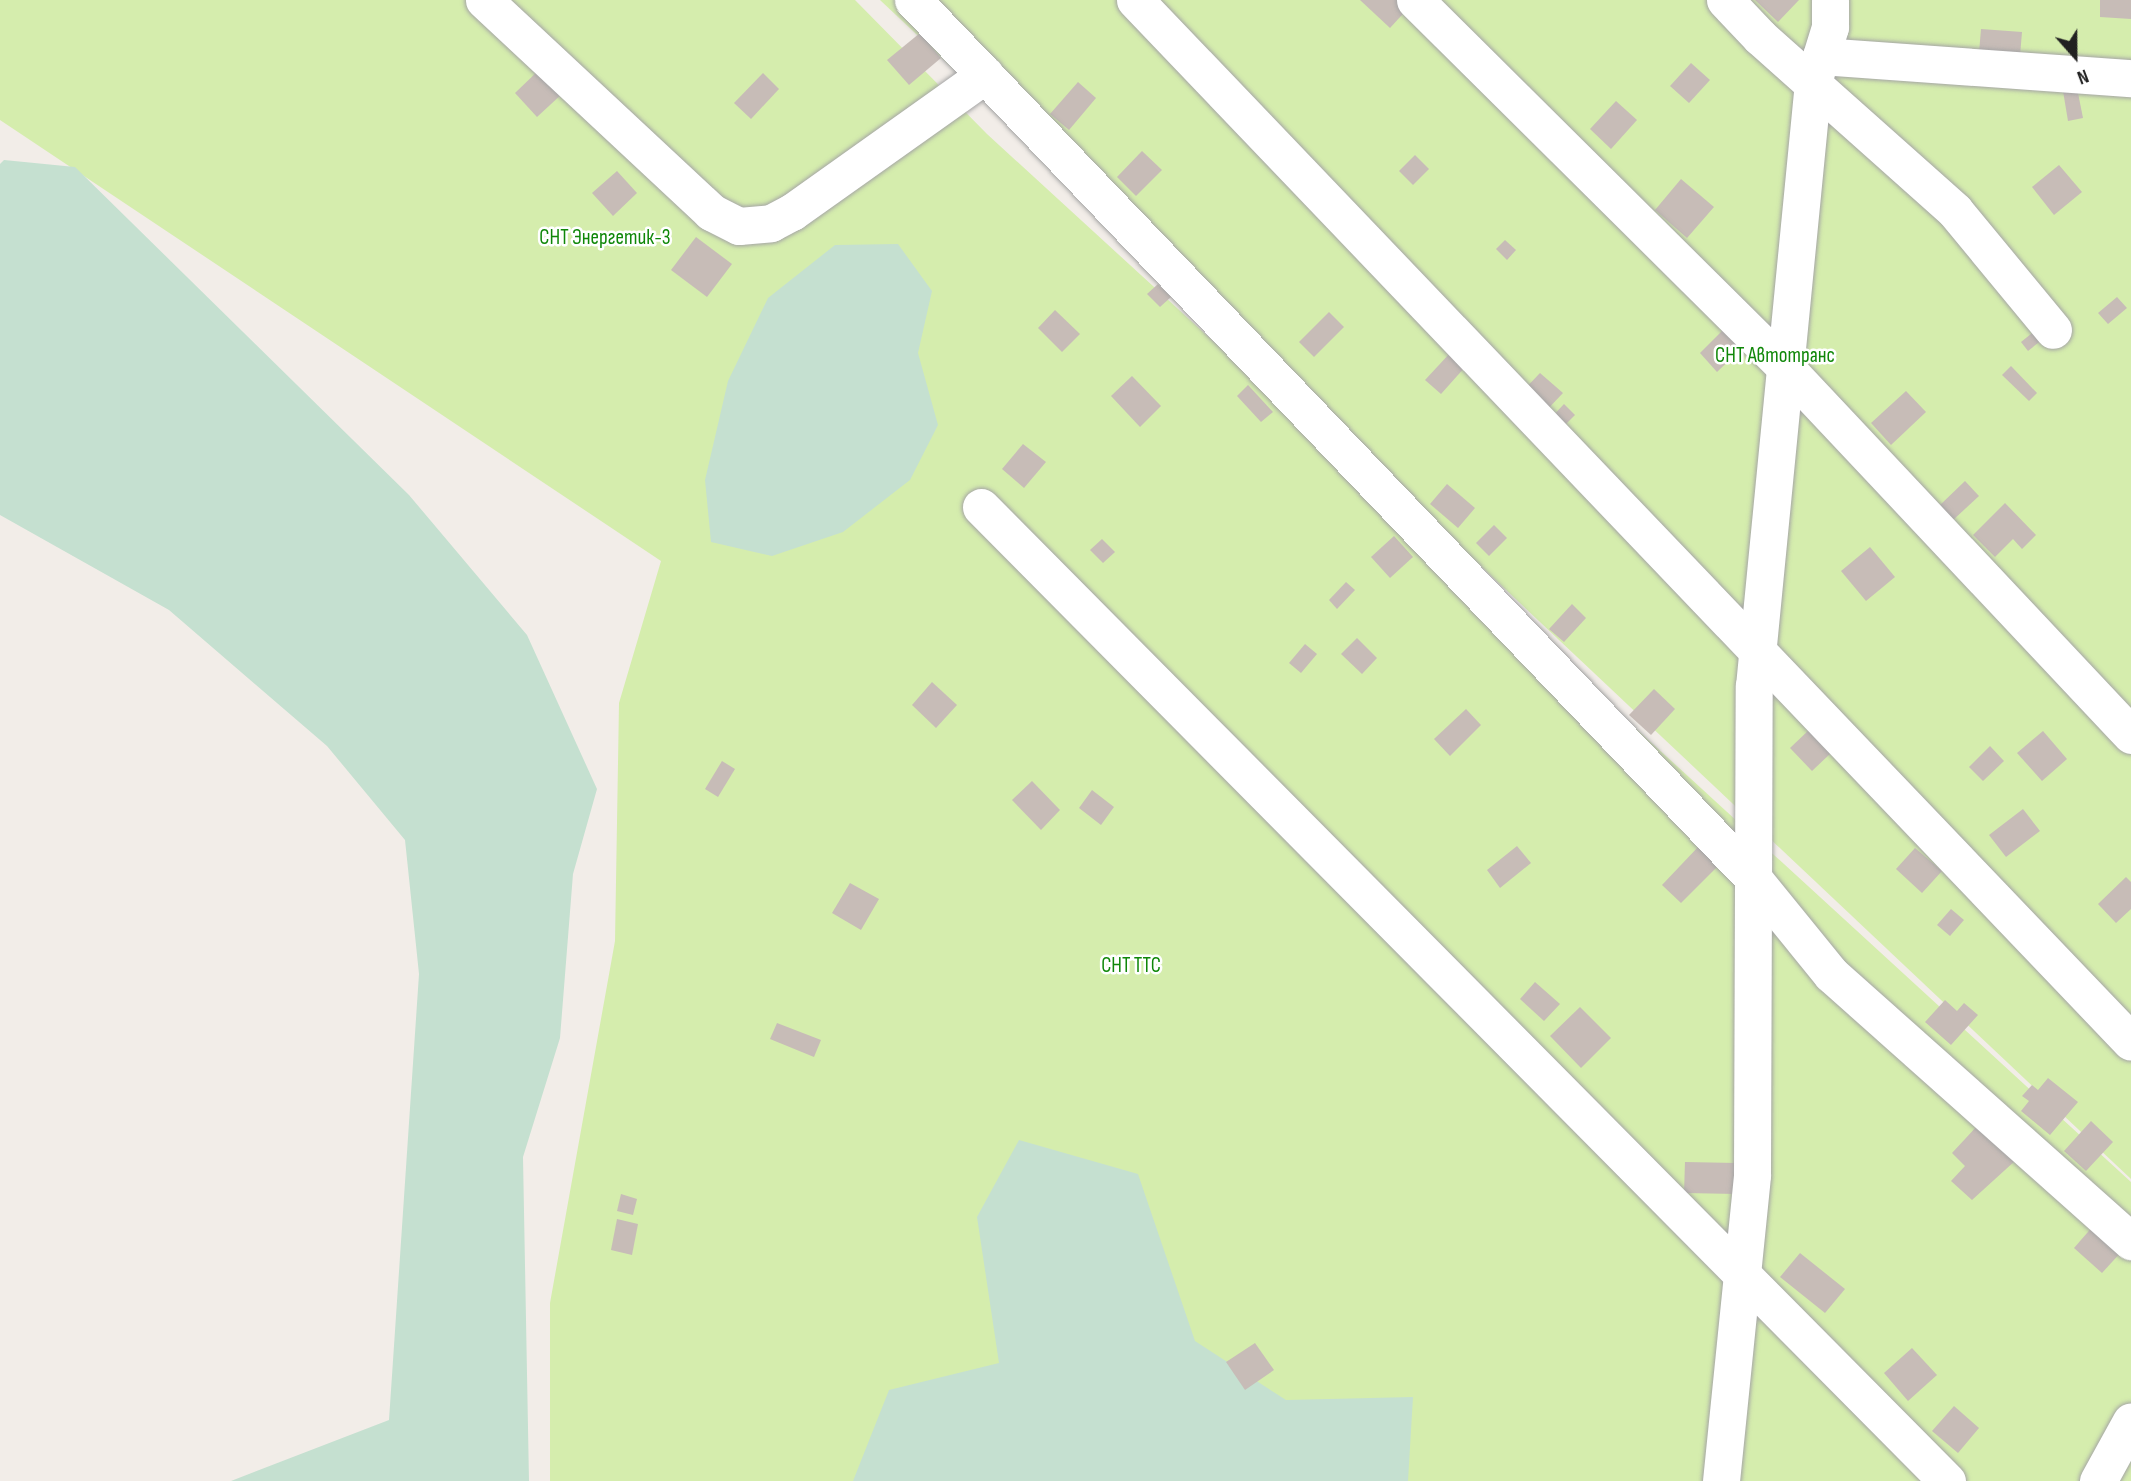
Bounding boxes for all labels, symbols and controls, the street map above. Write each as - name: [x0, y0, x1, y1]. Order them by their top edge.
- north arrow: [2040, 21, 2110, 91]
- text: N: [2074, 64, 2092, 89]
- park label: СНТ Энергетик-3: [539, 225, 671, 251]
- park label: СНТ Автотранс: [1715, 343, 1835, 369]
- park label: СНТ ТТС: [1101, 953, 1161, 979]

